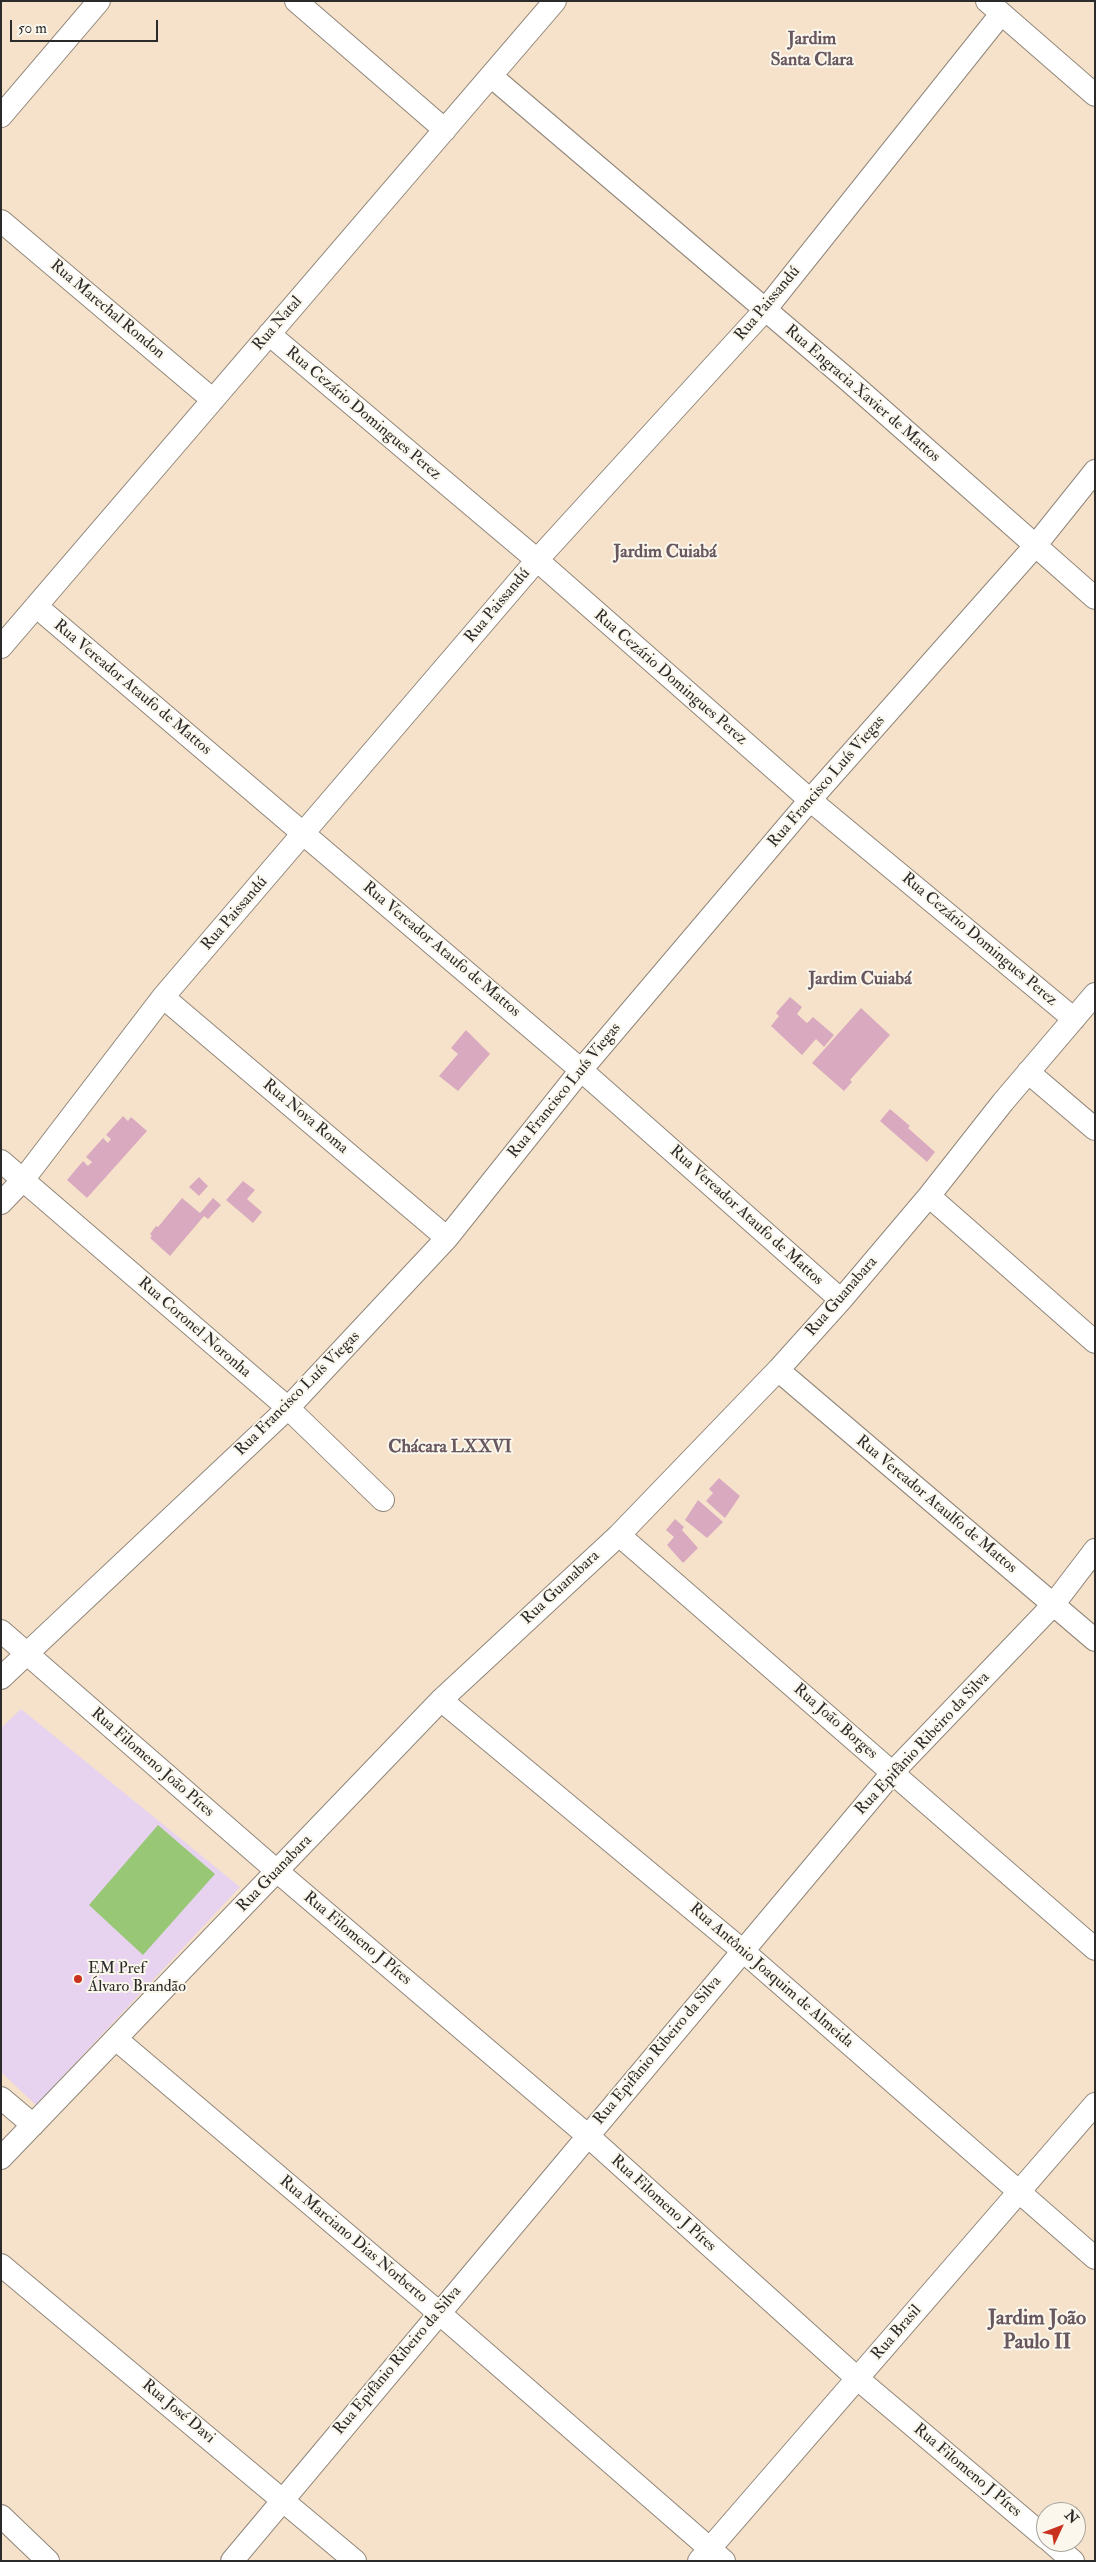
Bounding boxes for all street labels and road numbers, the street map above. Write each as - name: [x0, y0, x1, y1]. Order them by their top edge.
- street label: Rua Marechal Rondon: [46, 256, 168, 364]
- street label: Rua Paissandú: [731, 263, 805, 345]
- street label: Rua Natal: [249, 293, 307, 355]
- street label: Rua Engracia Xavier de Mattos: [780, 321, 944, 467]
- street label: Rua Cezário Domingues Perez: [281, 343, 445, 485]
- street label: Rua Paissandú: [461, 565, 535, 647]
- street label: Rua Cezário Domingues Perez: [589, 606, 751, 750]
- street label: Rua Vereador Ataufo de Mattos: [49, 616, 215, 760]
- street label: Rua Francisco Luís Viegas: [764, 712, 890, 852]
- street label: Rua Cezário Domingues Perez: [897, 869, 1061, 1011]
- street label: Rua Paissandú: [198, 873, 272, 955]
- street label: Rua Vereador Ataufo de Mattos: [358, 878, 524, 1022]
- street label: Rua Francisco Luís Viegas: [504, 1019, 626, 1163]
- street label: Rua Nova Roma: [258, 1076, 352, 1158]
- street label: Rua Vereador Ataufo de Mattos: [665, 1142, 827, 1290]
- street label: Rua Guanabara: [802, 1253, 882, 1341]
- street label: Rua Coronel Noronha: [134, 1274, 254, 1382]
- street label: Rua Francisco Luís Viegas: [232, 1328, 364, 1460]
- street label: Rua Vereador Ataulfo de Mattos: [852, 1432, 1020, 1578]
- street label: Rua Guanabara: [518, 1547, 604, 1629]
- street label: Rua Epifânio Ribeiro da Silva: [852, 1669, 994, 1819]
- street label: Rua João Borges: [789, 1680, 881, 1764]
- street label: Rua Filomeno João Píres: [87, 1704, 217, 1822]
- street label: Rua Guanabara: [233, 1832, 317, 1916]
- street label: Rua Filomeno J Píres: [299, 1888, 415, 1990]
- street label: Rua Antônio Joaquim de Almeida: [685, 1899, 857, 2053]
- street label: Rua Epifânio Ribeiro da Silva: [590, 1973, 726, 2129]
- street label: Rua Filomeno J Píres: [606, 2152, 720, 2256]
- street label: Rua Marciano Dias Norberto: [275, 2172, 431, 2308]
- street label: Rua Epifânio Ribeiro da Silva: [330, 2283, 466, 2439]
- street label: Rua Brasil: [868, 2302, 926, 2364]
- street label: Rua José Davi: [138, 2376, 218, 2448]
- street label: Rua Filomeno J Píres: [909, 2420, 1025, 2522]

